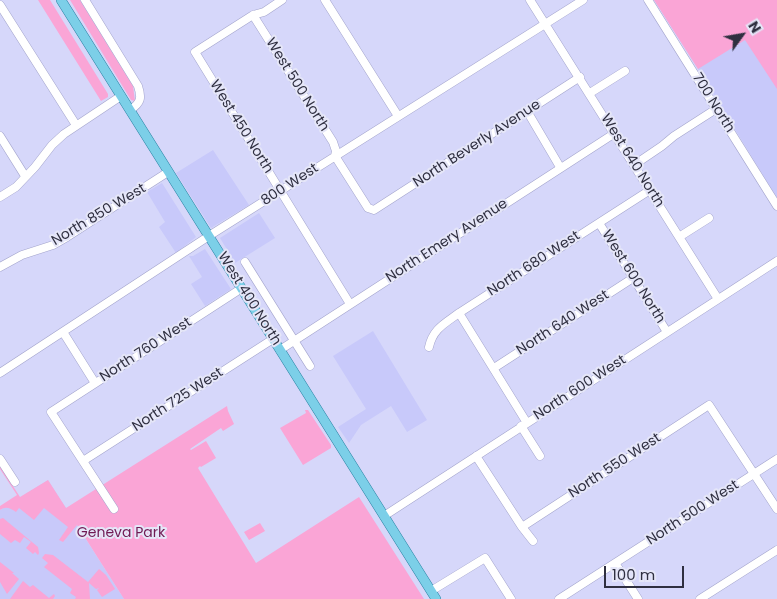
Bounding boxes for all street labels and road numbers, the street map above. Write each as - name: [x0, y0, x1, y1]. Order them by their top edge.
- street label: West 500 North: [262, 35, 332, 135]
- street label: 700 North: [688, 70, 738, 136]
- street label: West 450 North: [206, 77, 276, 177]
- street label: North Beverly Avenue: [410, 97, 544, 191]
- street label: West 640 North: [597, 111, 667, 211]
- street label: 800 West: [258, 160, 322, 210]
- street label: North 850 West: [49, 180, 149, 250]
- street label: North Emery Avenue: [383, 195, 511, 287]
- street label: West 600 North: [598, 227, 668, 327]
- street label: North 680 West: [485, 228, 583, 300]
- street label: West 400 North: [214, 249, 284, 349]
- street label: North 640 West: [514, 287, 612, 359]
- street label: North 760 West: [97, 314, 195, 386]
- street label: North 600 West: [531, 352, 629, 424]
- street label: North 725 West: [129, 364, 227, 436]
- street label: North 550 West: [566, 430, 664, 502]
- street label: North 500 West: [644, 477, 742, 549]

